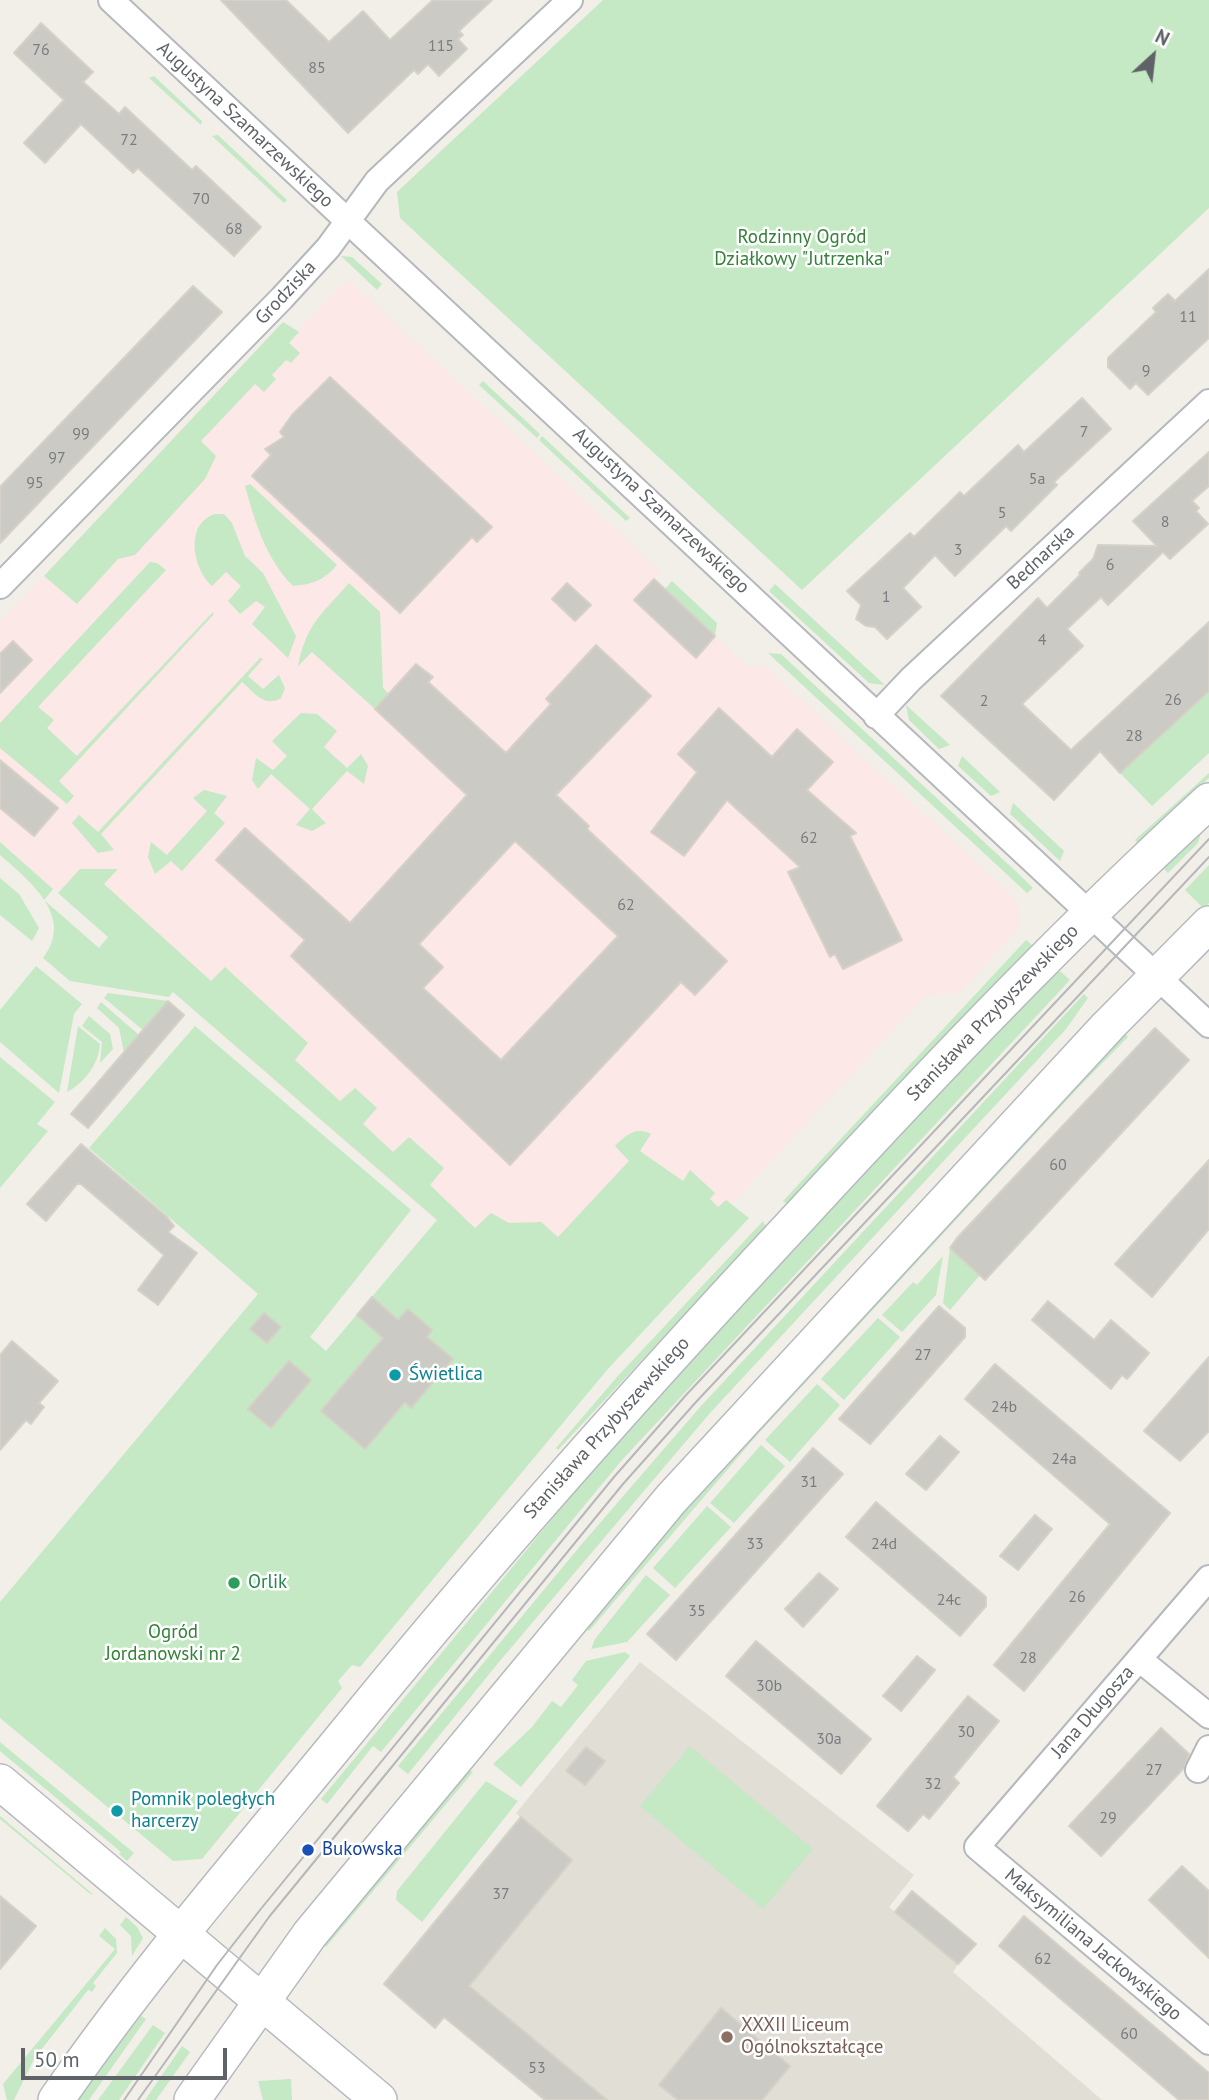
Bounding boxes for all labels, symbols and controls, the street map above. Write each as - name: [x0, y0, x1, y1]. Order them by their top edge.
- north arrow: [1118, 21, 1188, 91]
- text: N: [1152, 24, 1174, 51]
- house number: 115: [428, 36, 454, 56]
- street label: Augustyna Szamarzewskiego: [152, 37, 338, 213]
- house number: 76: [32, 40, 50, 60]
- house number: 85: [308, 58, 326, 78]
- house number: 72: [120, 130, 138, 150]
- house number: 70: [192, 189, 210, 209]
- house number: 68: [225, 219, 243, 239]
- park label: Rodzinny Ogród Działkowy "Jutrzenka": [714, 227, 890, 271]
- street label: Grodziska: [251, 256, 321, 330]
- house number: 11: [1179, 307, 1197, 327]
- house number: 9: [1142, 361, 1150, 381]
- house number: 7: [1080, 422, 1088, 442]
- street label: Augustyna Szamarzewskiego: [568, 423, 754, 599]
- house number: 99: [72, 424, 90, 444]
- house number: 97: [48, 448, 66, 468]
- house number: 5a: [1029, 469, 1045, 489]
- house number: 95: [26, 473, 44, 493]
- house number: 5: [998, 503, 1006, 523]
- house number: 8: [1161, 512, 1169, 532]
- street label: Bednarska: [1003, 521, 1079, 595]
- house number: 3: [954, 540, 962, 560]
- house number: 6: [1106, 555, 1114, 575]
- house number: 1: [882, 587, 890, 607]
- house number: 4: [1038, 630, 1046, 650]
- house number: 26: [1164, 690, 1182, 710]
- house number: 2: [980, 691, 988, 711]
- house number: 28: [1125, 726, 1143, 746]
- house number: 62: [800, 828, 818, 848]
- house number: 62: [617, 895, 635, 915]
- street label: Stanisława Przybyszewskiego: [903, 920, 1083, 1106]
- house number: 60: [1049, 1155, 1067, 1175]
- street label: Stanisława Przybyszewskiego: [519, 1332, 695, 1524]
- house number: 27: [914, 1345, 932, 1365]
- place label: Świetlica: [409, 1364, 483, 1386]
- marker: Świetlica: [387, 1367, 403, 1383]
- house number: 24b: [991, 1397, 1017, 1417]
- house number: 24a: [1051, 1449, 1077, 1469]
- house number: 31: [800, 1472, 818, 1492]
- house number: 33: [746, 1534, 764, 1554]
- house number: 24d: [871, 1534, 897, 1554]
- place label: Orlik: [248, 1572, 287, 1594]
- marker: Orlik: [226, 1575, 242, 1591]
- house number: 26: [1068, 1587, 1086, 1607]
- house number: 24c: [937, 1590, 961, 1610]
- house number: 35: [688, 1601, 706, 1621]
- park label: Ogród Jordanowski nr 2: [105, 1622, 241, 1666]
- house number: 28: [1019, 1648, 1037, 1668]
- street label: Jana Długosza: [1047, 1661, 1139, 1763]
- house number: 30b: [756, 1676, 782, 1696]
- house number: 30: [957, 1722, 975, 1742]
- house number: 30a: [816, 1729, 842, 1749]
- house number: 27: [1145, 1760, 1163, 1780]
- house number: 32: [924, 1774, 942, 1794]
- place label: Pomnik poległych harcerzy: [131, 1789, 275, 1833]
- marker: Pomnik poległych harcerzy: [109, 1803, 125, 1819]
- house number: 29: [1099, 1808, 1117, 1828]
- place label: Bukowska: [322, 1839, 403, 1861]
- marker: Bukowska: [300, 1842, 316, 1858]
- street label: Maksymiliana Jackowskiego: [1000, 1864, 1186, 2026]
- house number: 37: [492, 1884, 510, 1904]
- house number: 62: [1034, 1949, 1052, 1969]
- place label: XXXII Liceum Ogólnokształcące: [741, 2015, 883, 2059]
- house number: 60: [1120, 2024, 1138, 2044]
- marker: XXXII Liceum Ogólnokształcące: [719, 2029, 735, 2045]
- scale bar: [24, 2034, 231, 2078]
- text: 50 m: [34, 2046, 80, 2073]
- house number: 53: [528, 2058, 546, 2078]

